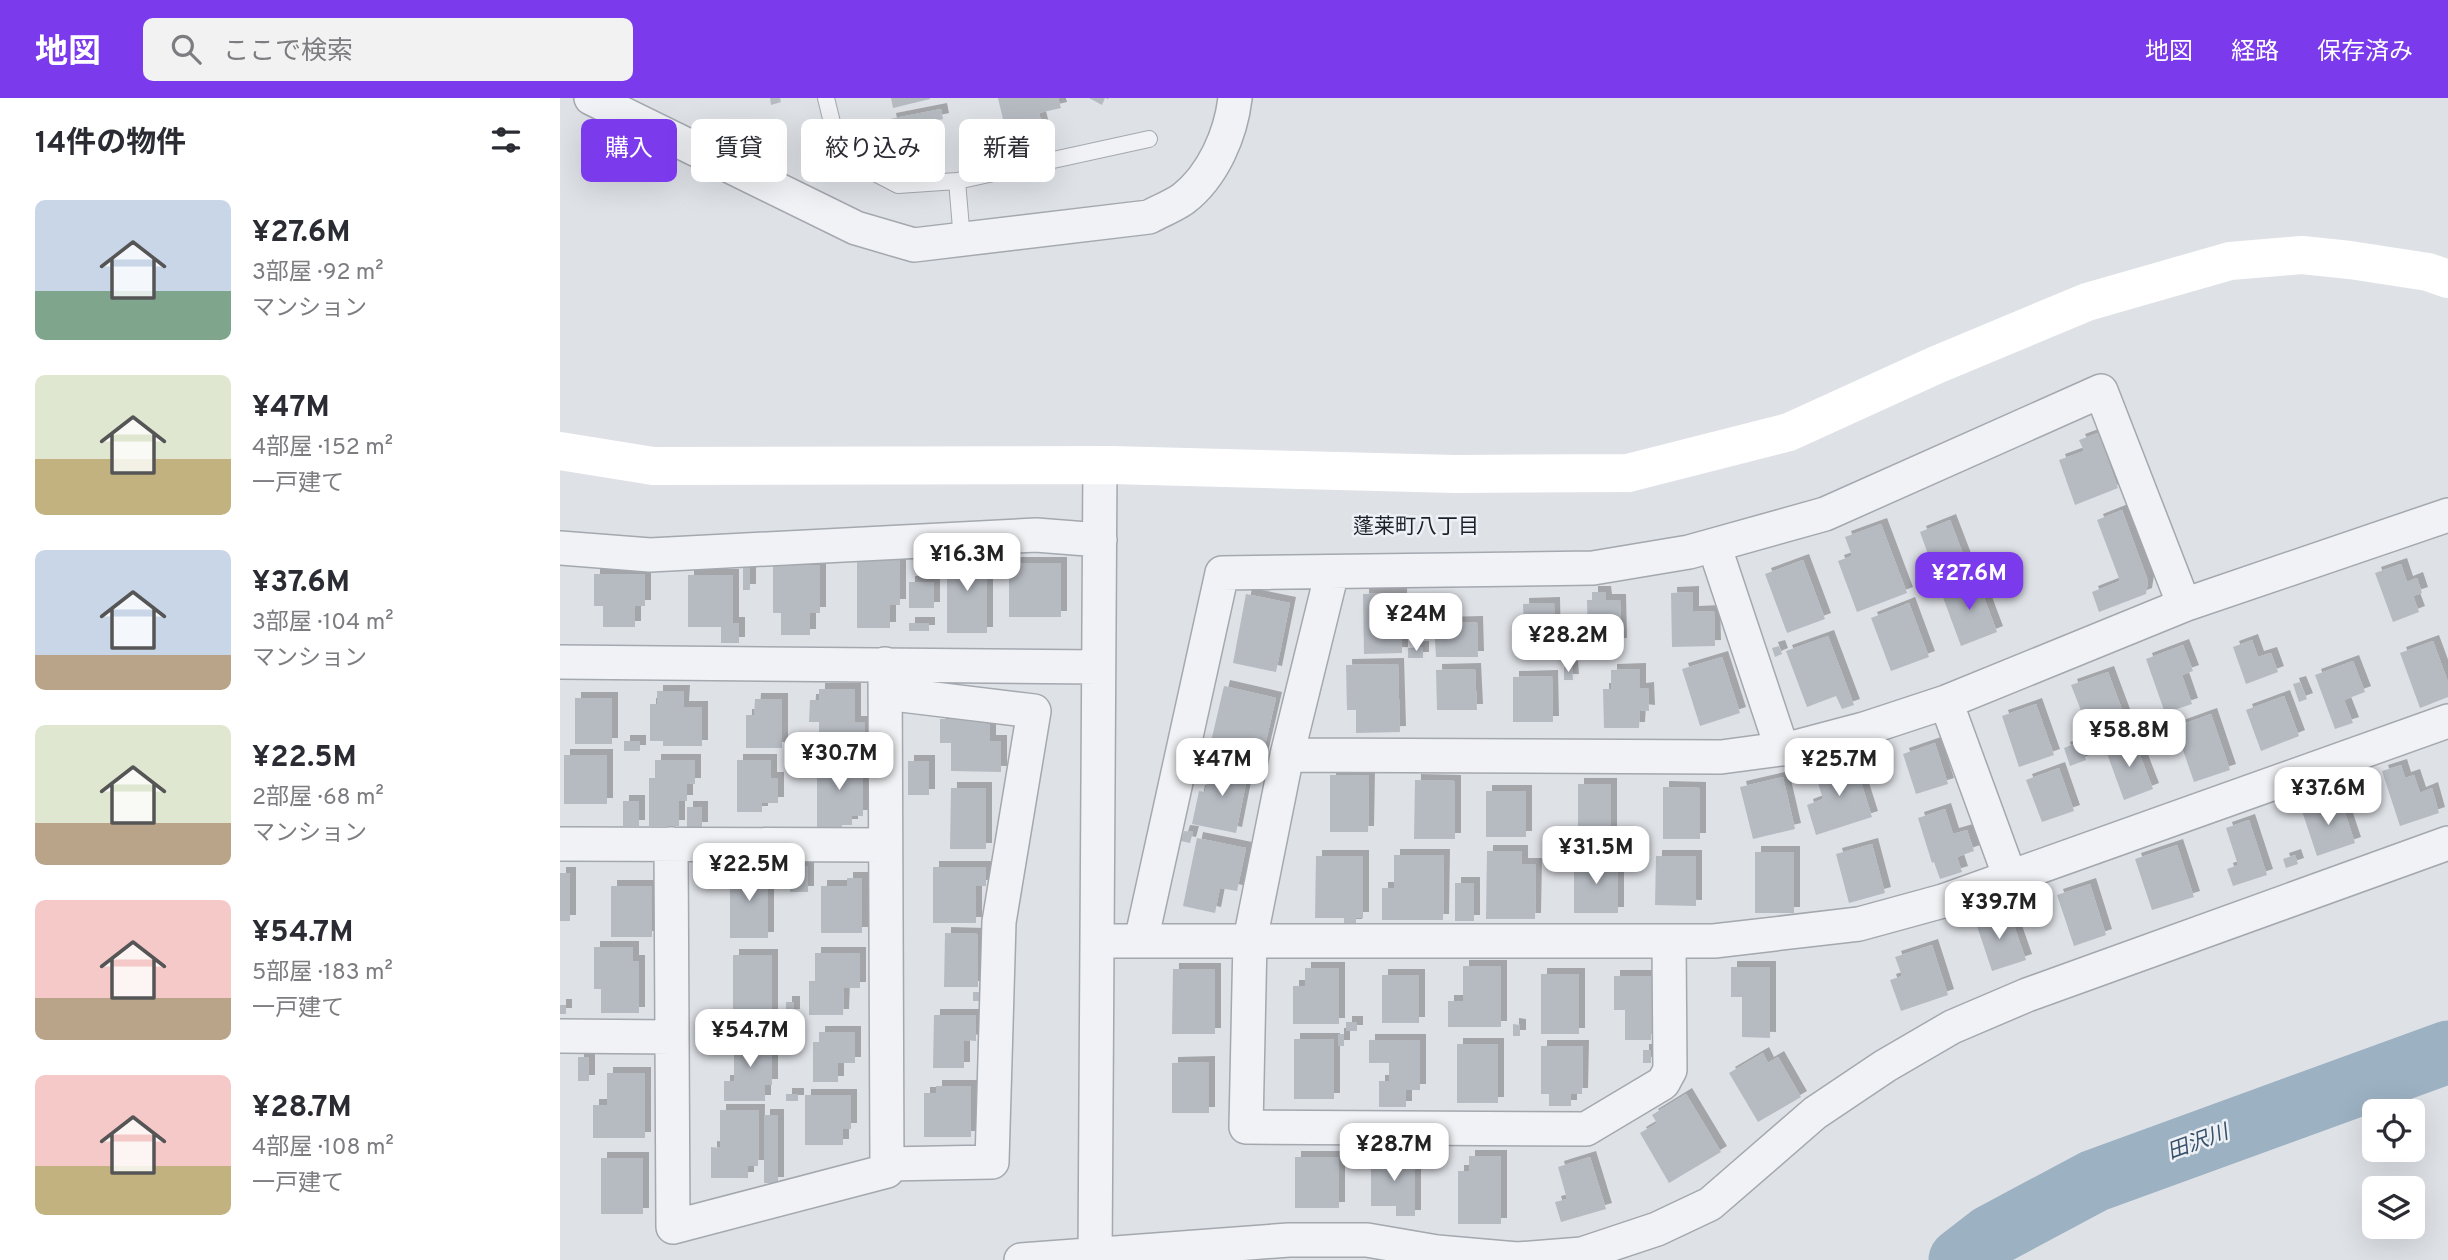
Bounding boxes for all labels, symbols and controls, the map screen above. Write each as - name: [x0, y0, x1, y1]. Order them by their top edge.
- search box: [143, 18, 633, 81]
- icon: search: [167, 30, 205, 68]
- text: 地図: [35, 33, 101, 75]
- text: ここで検索: [223, 36, 353, 69]
- text: 地図: [2145, 38, 2193, 68]
- text: 経路: [2231, 38, 2279, 68]
- text: 保存済み: [2317, 38, 2413, 68]
- chip: 購入: [581, 119, 677, 182]
- chip: 賃貸: [691, 119, 787, 182]
- chip: 絞り込み: [801, 119, 945, 182]
- chip: 新着: [959, 119, 1055, 182]
- icon: filters: [487, 121, 525, 159]
- text: 14件の物件: [35, 126, 186, 163]
- text: ¥27.6M: [252, 215, 351, 252]
- icon: home: [91, 228, 175, 312]
- text: 3部屋 · 92 m²: [252, 259, 384, 288]
- text: マンション: [252, 295, 367, 324]
- text: ¥47M: [252, 390, 330, 427]
- icon: home: [91, 403, 175, 487]
- text: 4部屋 · 152 m²: [252, 434, 393, 463]
- text: 一戸建て: [252, 470, 344, 499]
- district label: 蓬莱町八丁目: [1353, 514, 1479, 541]
- pin: ¥16.3M: [910, 533, 1024, 593]
- text: ¥16.3M: [929, 541, 1005, 570]
- pin: ¥27.6M: [1912, 552, 2026, 612]
- text: ¥27.6M: [1931, 560, 2007, 589]
- text: ¥37.6M: [252, 565, 350, 602]
- icon: home: [91, 578, 175, 662]
- pin: ¥24M: [1375, 594, 1457, 653]
- text: ¥24M: [1385, 601, 1447, 630]
- text: 3部屋 · 104 m²: [252, 609, 394, 638]
- pin: ¥28.2M: [1511, 614, 1625, 674]
- text: ¥28.2M: [1528, 622, 1608, 651]
- text: マンション: [252, 645, 367, 674]
- pin: ¥58.8M: [2072, 710, 2186, 769]
- text: ¥58.8M: [2089, 717, 2169, 746]
- pin: ¥30.7M: [782, 732, 896, 792]
- pin: ¥47M: [1181, 738, 1263, 798]
- pin: ¥25.7M: [1782, 738, 1896, 798]
- text: ¥22.5M: [252, 740, 357, 777]
- text: ¥30.7M: [800, 740, 878, 769]
- text: ¥47M: [1192, 746, 1252, 775]
- text: ¥25.7M: [1801, 746, 1877, 775]
- icon: home: [91, 753, 175, 837]
- pin: ¥37.6M: [2271, 768, 2385, 827]
- text: ¥37.6M: [2290, 775, 2366, 804]
- text: 2部屋 · 68 m²: [252, 784, 384, 813]
- text: マンション: [252, 820, 367, 849]
- pin: ¥31.5M: [1539, 826, 1653, 886]
- text: ¥31.5M: [1558, 834, 1634, 863]
- pin: ¥22.5M: [692, 844, 806, 903]
- text: ¥22.5M: [709, 851, 789, 880]
- pin: ¥39.7M: [1942, 882, 2056, 941]
- text: ¥39.7M: [1961, 889, 2037, 918]
- text: ¥54.7M: [252, 915, 353, 952]
- icon: home: [91, 928, 175, 1012]
- text: 5部屋 · 183 m²: [252, 959, 393, 988]
- text: 一戸建て: [252, 995, 344, 1024]
- pin: ¥54.7M: [693, 1010, 807, 1069]
- text: ¥54.7M: [711, 1017, 789, 1046]
- text: ¥28.7M: [252, 1090, 352, 1127]
- map controls: [2362, 1099, 2425, 1239]
- button: locate: [2362, 1099, 2425, 1162]
- icon: home: [91, 1103, 175, 1187]
- water label: 田沢川: [2164, 1119, 2234, 1166]
- pin: ¥28.7M: [1337, 1124, 1451, 1183]
- text: ¥28.7M: [1356, 1131, 1432, 1160]
- text: 4部屋 · 108 m²: [252, 1134, 394, 1163]
- text: 一戸建て: [252, 1170, 344, 1199]
- button: layers: [2362, 1176, 2425, 1239]

